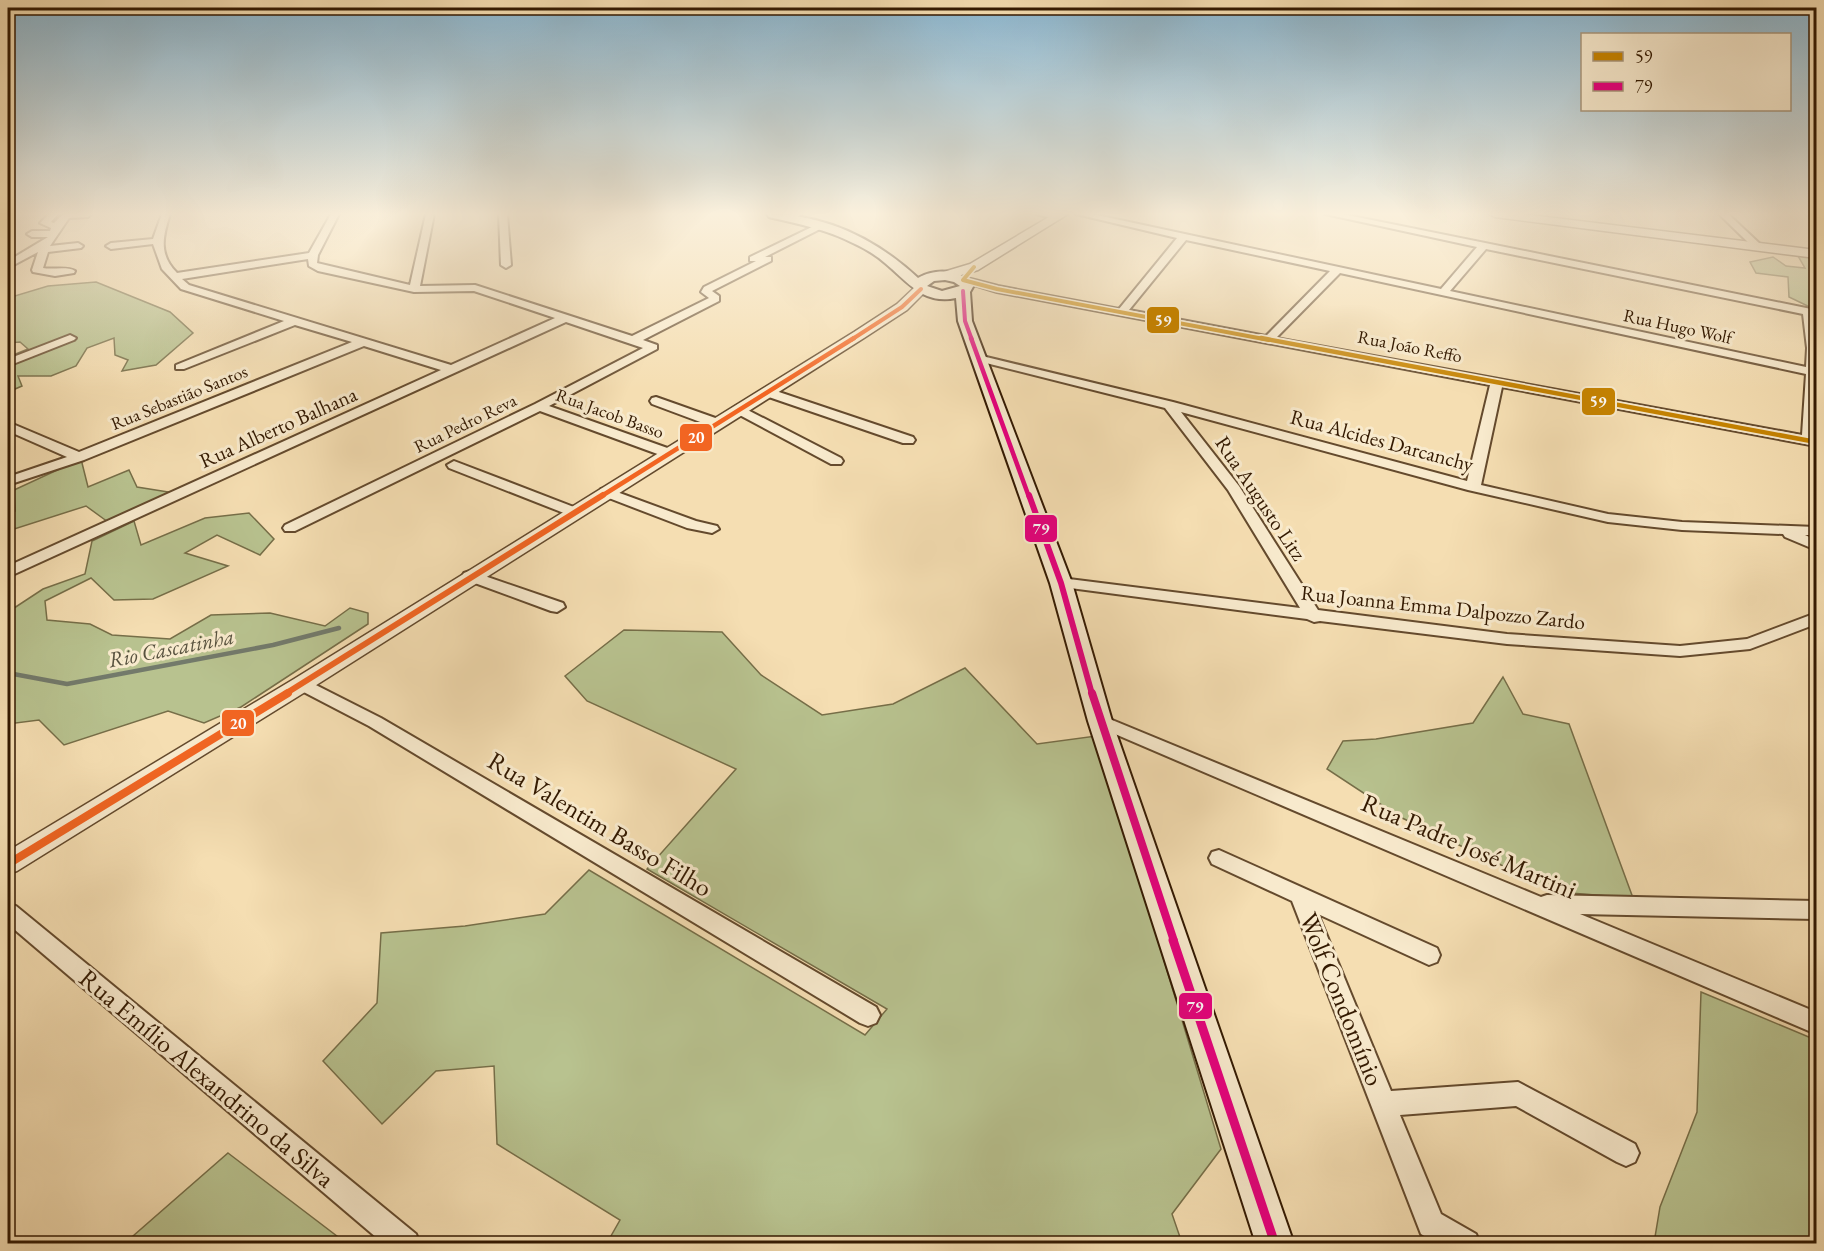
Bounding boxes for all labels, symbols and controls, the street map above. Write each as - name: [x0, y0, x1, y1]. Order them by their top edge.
- legend: [1581, 33, 1791, 111]
- text: 59: [1635, 45, 1653, 68]
- text: 79: [1635, 75, 1653, 98]
- street label: Rua Hugo Wolf: [1621, 303, 1737, 349]
- line badge: 59: [1146, 306, 1180, 334]
- text: 59: [1155, 310, 1172, 331]
- street label: Rua João Reffo: [1356, 325, 1464, 367]
- street label: Rua Sebastião Santos: [107, 359, 251, 435]
- street label: Rua Alberto Balhana: [195, 380, 362, 474]
- street label: Rua Jacob Basso: [553, 383, 667, 443]
- line badge: 59: [1581, 387, 1616, 416]
- street label: Rua Pedro Reva: [410, 388, 521, 458]
- text: 59: [1590, 391, 1607, 412]
- street label: Rua Alcides Darcanchy: [1288, 403, 1477, 478]
- line badge: 20: [679, 423, 713, 452]
- text: 20: [688, 427, 705, 448]
- street label: Rua Augusto Litz: [1209, 431, 1313, 565]
- line badge: 79: [1024, 514, 1058, 543]
- text: 79: [1033, 518, 1050, 539]
- street label: Rua Joanna Emma Dalpozzo Zardo: [1300, 579, 1586, 635]
- water label: Rio Cascatinha: [106, 622, 236, 674]
- line badge: 20: [221, 709, 255, 737]
- text: 20: [230, 713, 247, 734]
- street label: Rua Valentim Basso Filho: [482, 744, 718, 904]
- street label: Rua Padre José Martini: [1356, 785, 1582, 907]
- street label: Wolf Condomínio: [1292, 907, 1392, 1091]
- street label: Rua Emílio Alexandrino da Silva: [72, 961, 342, 1195]
- line badge: 79: [1178, 992, 1213, 1020]
- text: 79: [1187, 996, 1204, 1017]

